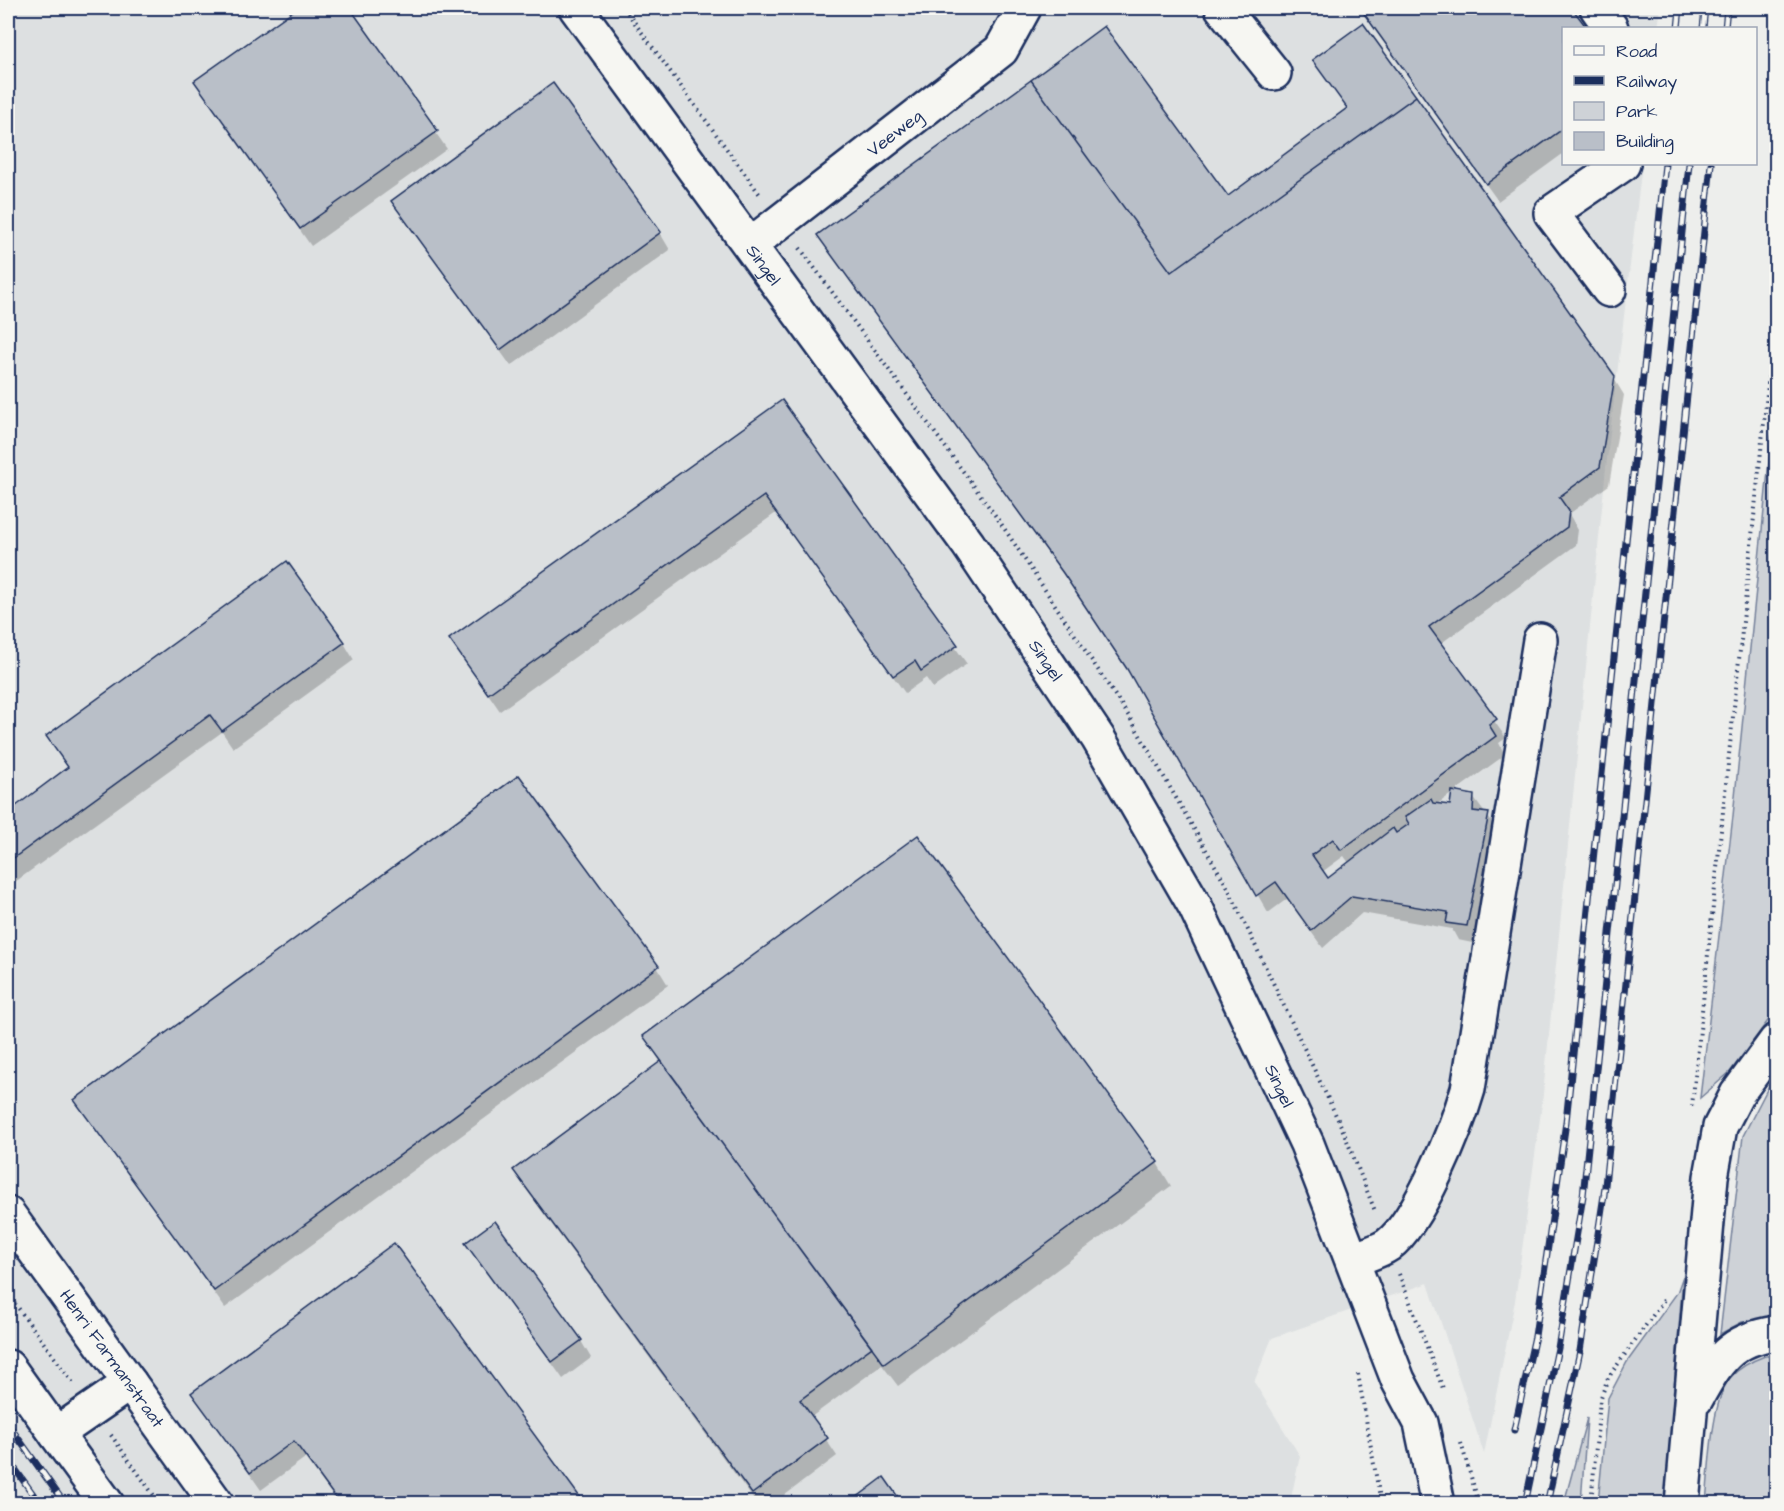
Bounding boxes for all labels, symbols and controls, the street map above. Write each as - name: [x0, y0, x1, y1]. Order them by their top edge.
- legend: [1562, 27, 1757, 165]
- text: Road: [1616, 39, 1657, 64]
- text: Railway: [1616, 69, 1677, 95]
- text: Park: [1616, 99, 1658, 124]
- street label: Veeweg: [861, 103, 928, 162]
- text: Building: [1616, 129, 1674, 155]
- street label: Singel: [740, 239, 787, 290]
- street label: Singel: [1023, 635, 1069, 686]
- street label: Singel: [1259, 1060, 1300, 1111]
- street label: Henri Farmanstraat: [54, 1284, 171, 1433]

